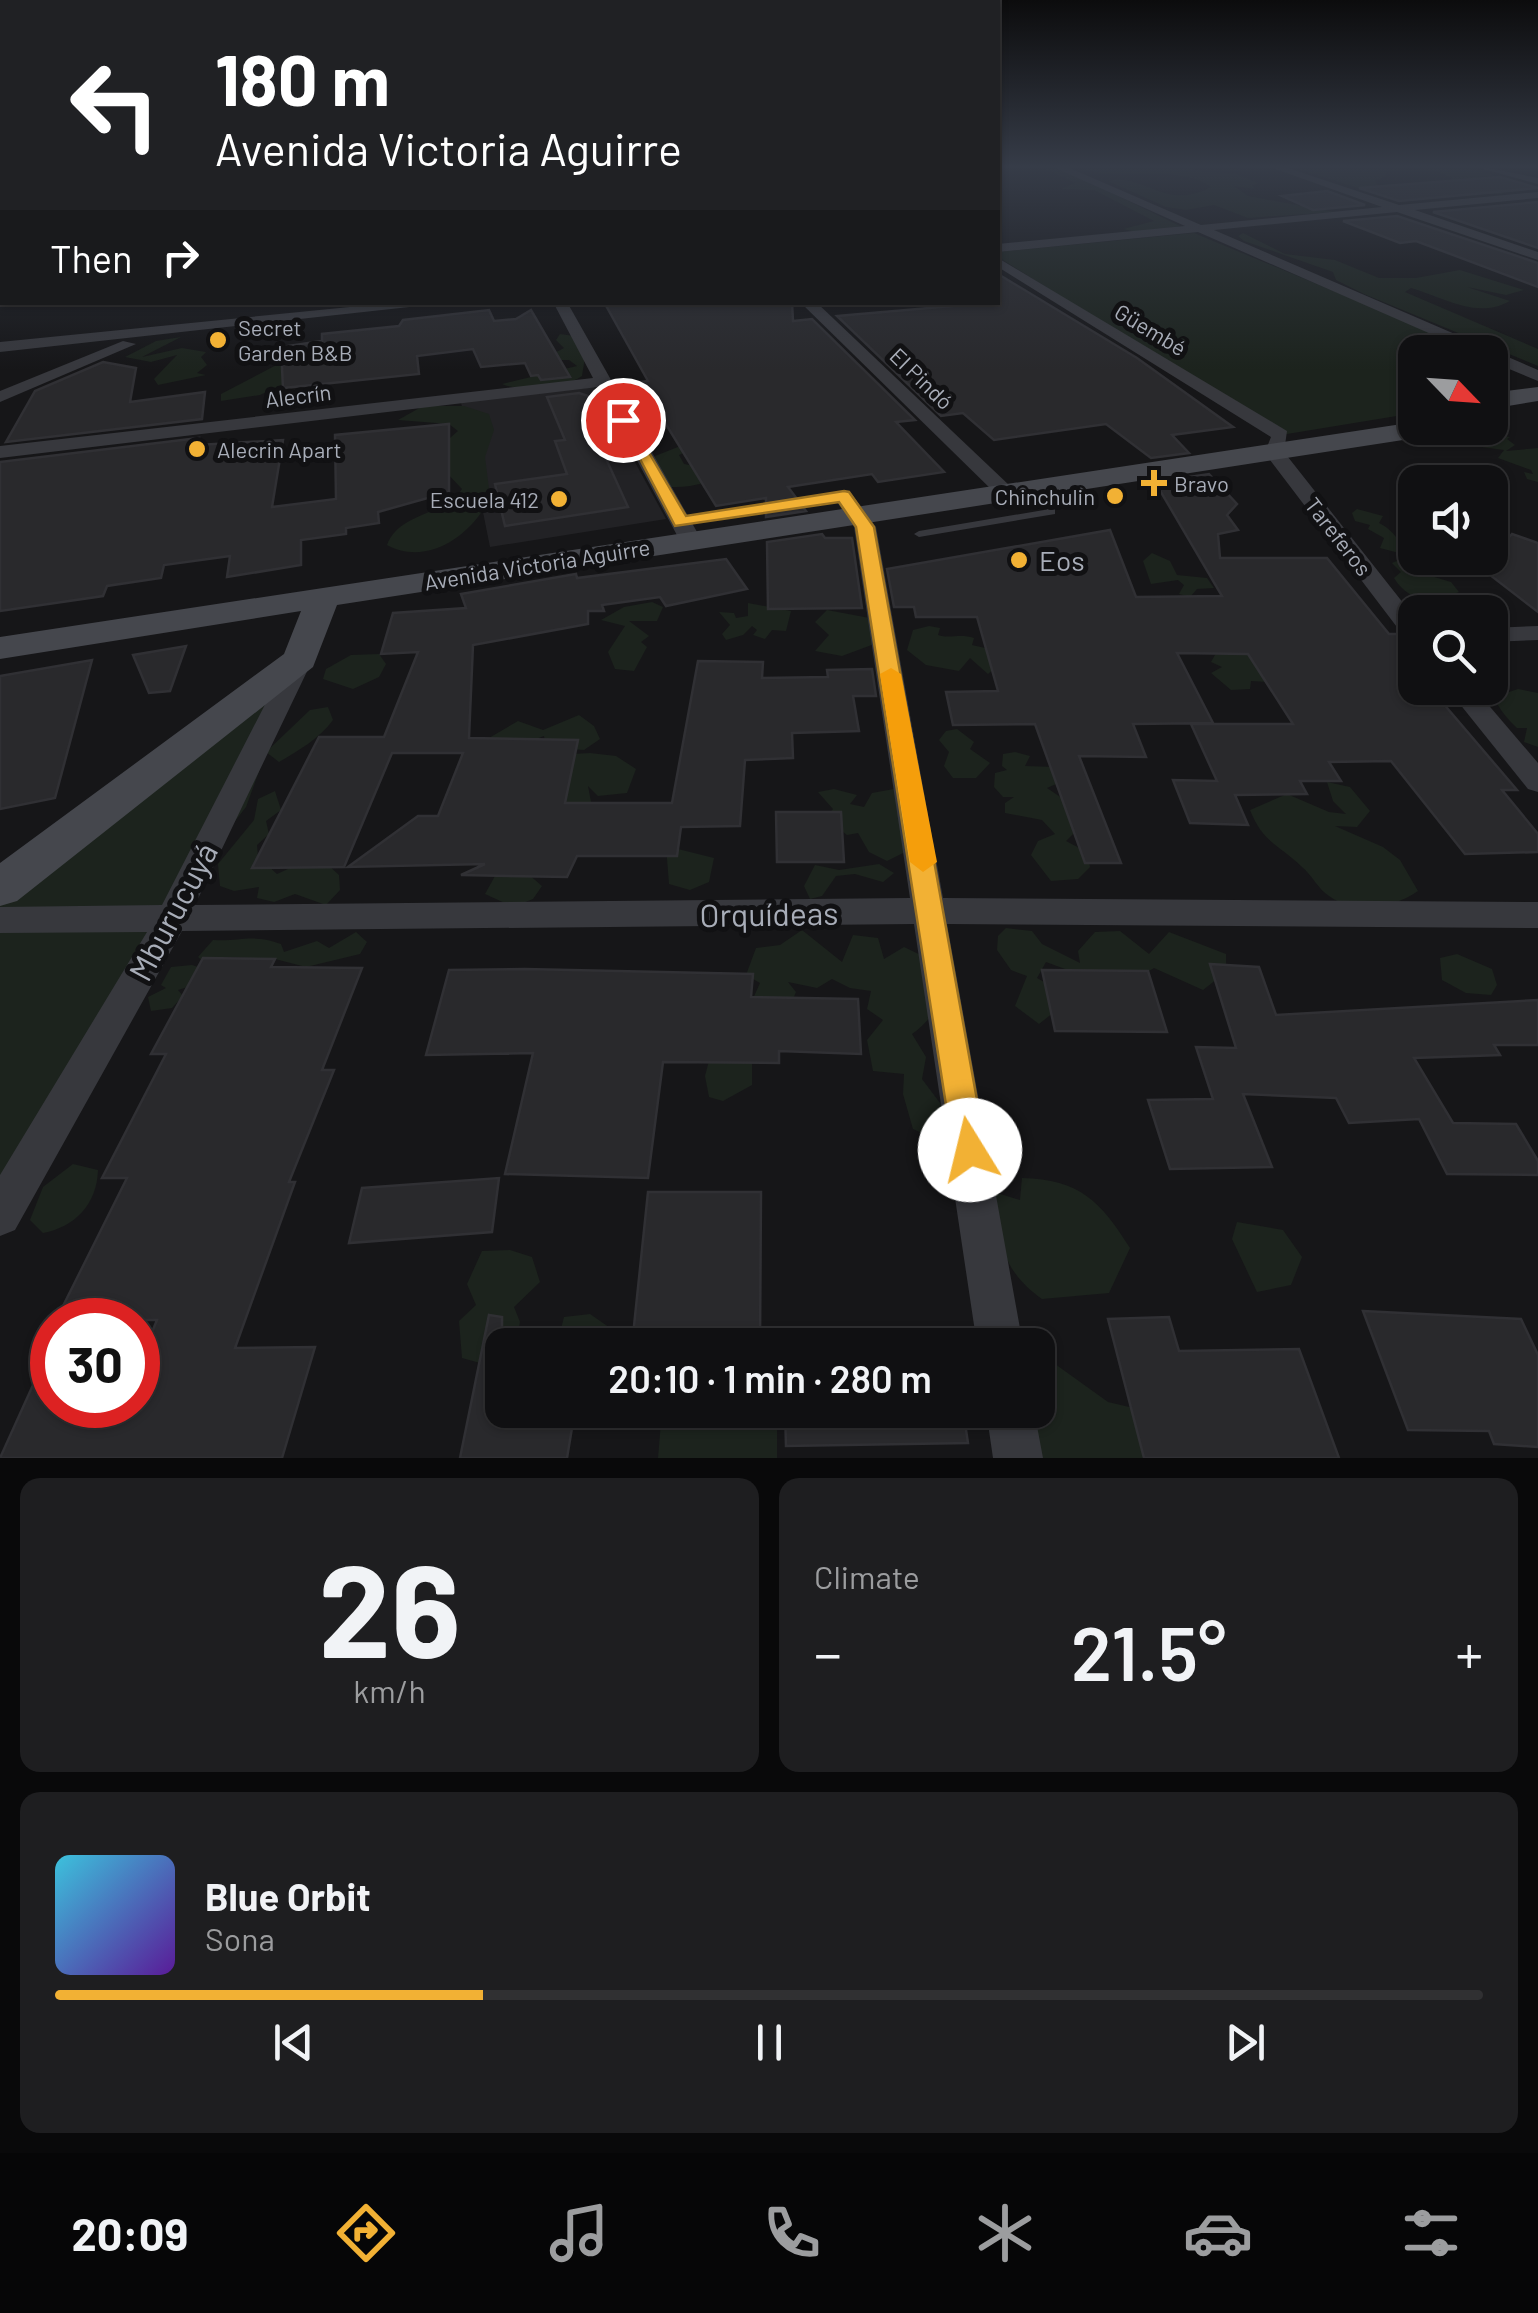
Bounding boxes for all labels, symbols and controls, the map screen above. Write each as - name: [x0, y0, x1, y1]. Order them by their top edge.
- text: 180 m: [215, 36, 390, 120]
- icon: left: [50, 40, 180, 170]
- text: Avenida Victoria Aguirre: [215, 121, 682, 175]
- icon: right: [153, 230, 208, 285]
- text: Then: [50, 235, 133, 281]
- street label: Güembé: [1111, 298, 1191, 360]
- place label: Secret Garden B&B: [238, 314, 353, 365]
- marker: Secret Garden B&B: [207, 329, 229, 351]
- north arrow: [1398, 335, 1508, 445]
- map controls: [1398, 335, 1508, 705]
- street label: El Pindó: [885, 342, 959, 414]
- street label: Alecrín: [264, 378, 332, 412]
- pin: [581, 378, 666, 463]
- icon: arrive: [596, 393, 651, 448]
- place label: Alecrin Apart: [217, 436, 342, 462]
- marker: Alecrin Apart: [186, 438, 208, 460]
- button: sound: [1398, 465, 1508, 575]
- place label: Bravo: [1174, 470, 1229, 496]
- marker: Bravo: [1143, 472, 1165, 494]
- place label: Chinchulin: [995, 483, 1095, 509]
- marker: Chinchulin: [1104, 485, 1126, 507]
- place label: Escuela 412: [430, 486, 539, 512]
- marker: Escuela 412: [548, 488, 570, 510]
- street label: Tareferos: [1300, 492, 1378, 580]
- street label: Avenida Victoria Aguirre: [422, 533, 652, 595]
- place label: Eos: [1039, 543, 1085, 577]
- marker: Eos: [1008, 549, 1030, 571]
- button: search: [1398, 595, 1508, 705]
- street label: Mburucuyá: [120, 835, 224, 987]
- street label: Orquídeas: [699, 893, 839, 933]
- position arrow: [918, 1098, 1022, 1202]
- speed limit sign: 30: [30, 1298, 160, 1428]
- text: 20:10 · 1 min · 280 m: [608, 1355, 932, 1401]
- text: 26: [318, 1528, 461, 1684]
- text: Climate: [814, 1557, 920, 1595]
- text: 21.5°: [1071, 1606, 1226, 1696]
- text: −: [814, 1619, 842, 1685]
- text: +: [1455, 1619, 1483, 1685]
- text: km/h: [353, 1671, 426, 1709]
- text: Blue Orbit: [205, 1873, 371, 1919]
- text: Sona: [205, 1919, 275, 1957]
- icon: previous: [266, 2015, 321, 2070]
- icon: pause: [742, 2015, 797, 2070]
- icon: next: [1218, 2015, 1273, 2070]
- icon: directions: [331, 2198, 401, 2268]
- icon: music: [544, 2198, 614, 2268]
- icon: phone: [757, 2198, 827, 2268]
- icon: climate: [970, 2198, 1040, 2268]
- icon: car: [1183, 2198, 1253, 2268]
- icon: filters: [1396, 2198, 1466, 2268]
- text: 20:09: [72, 2206, 188, 2260]

